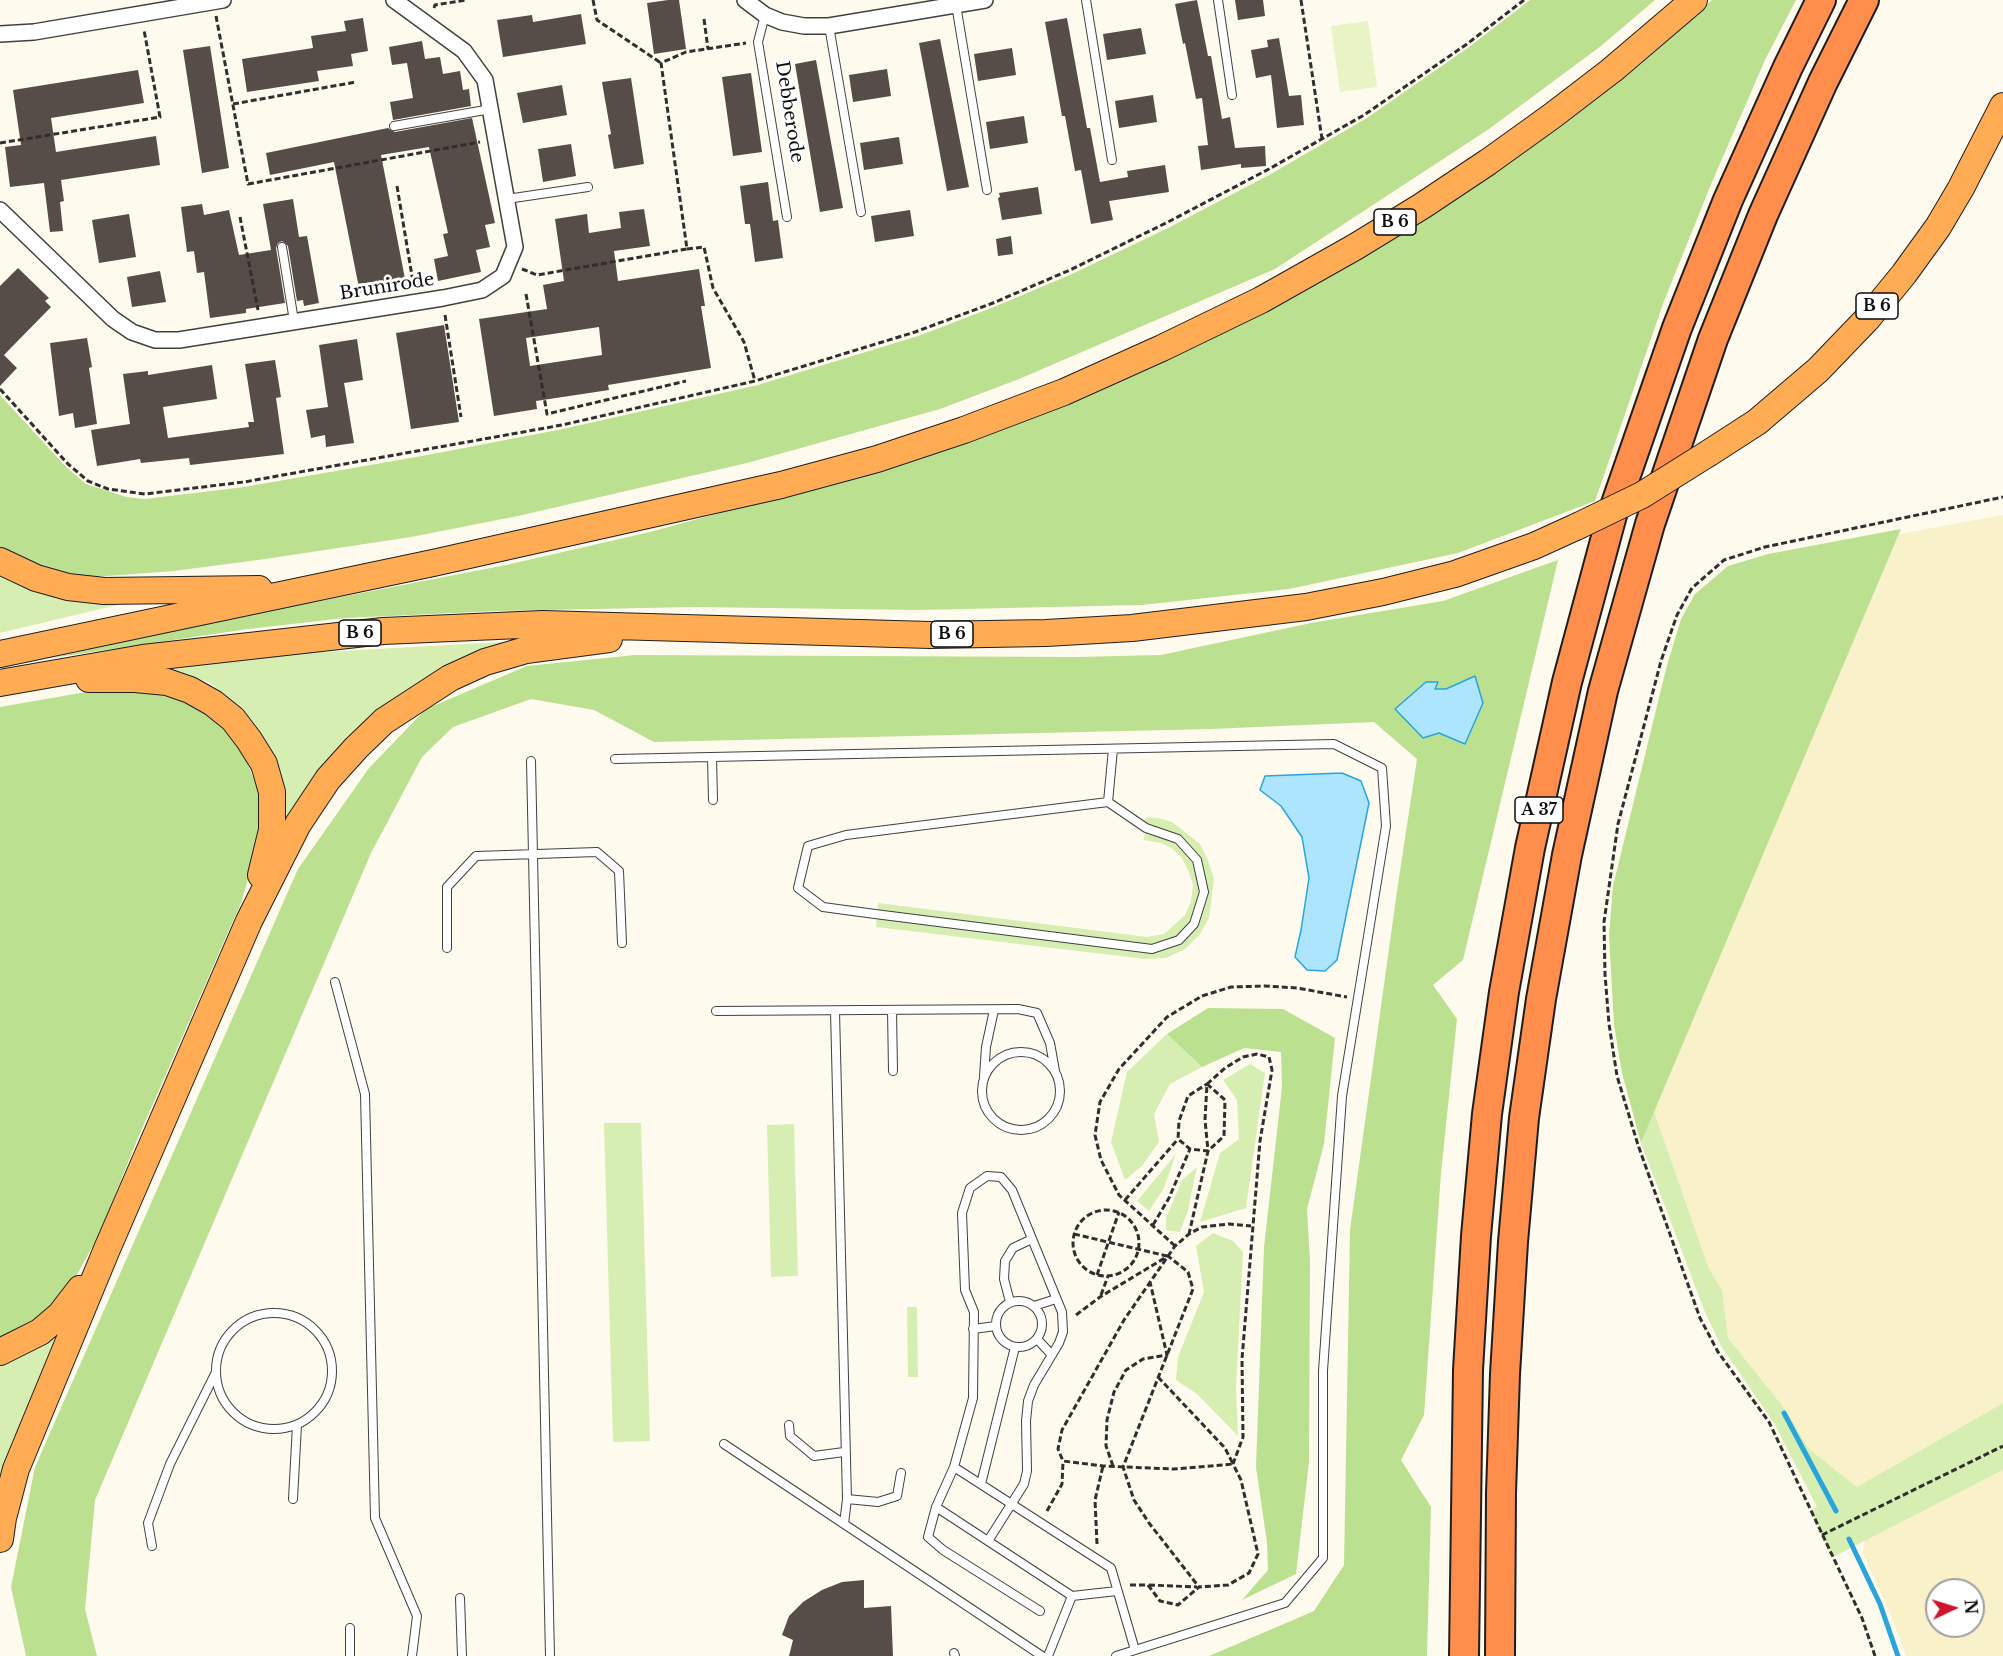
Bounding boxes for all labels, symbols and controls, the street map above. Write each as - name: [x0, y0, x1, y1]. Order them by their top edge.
- street label: Debberode: [770, 60, 808, 164]
- road number: B 6: [1374, 209, 1416, 235]
- street label: Brunirode: [338, 269, 436, 305]
- road number: B 6: [1856, 293, 1898, 319]
- road number: B 6: [339, 620, 381, 646]
- road number: B 6: [931, 621, 973, 647]
- road number: A 37: [1515, 797, 1563, 823]
- north arrow: [1925, 1578, 1985, 1638]
- text: N: [1960, 1599, 1981, 1615]

